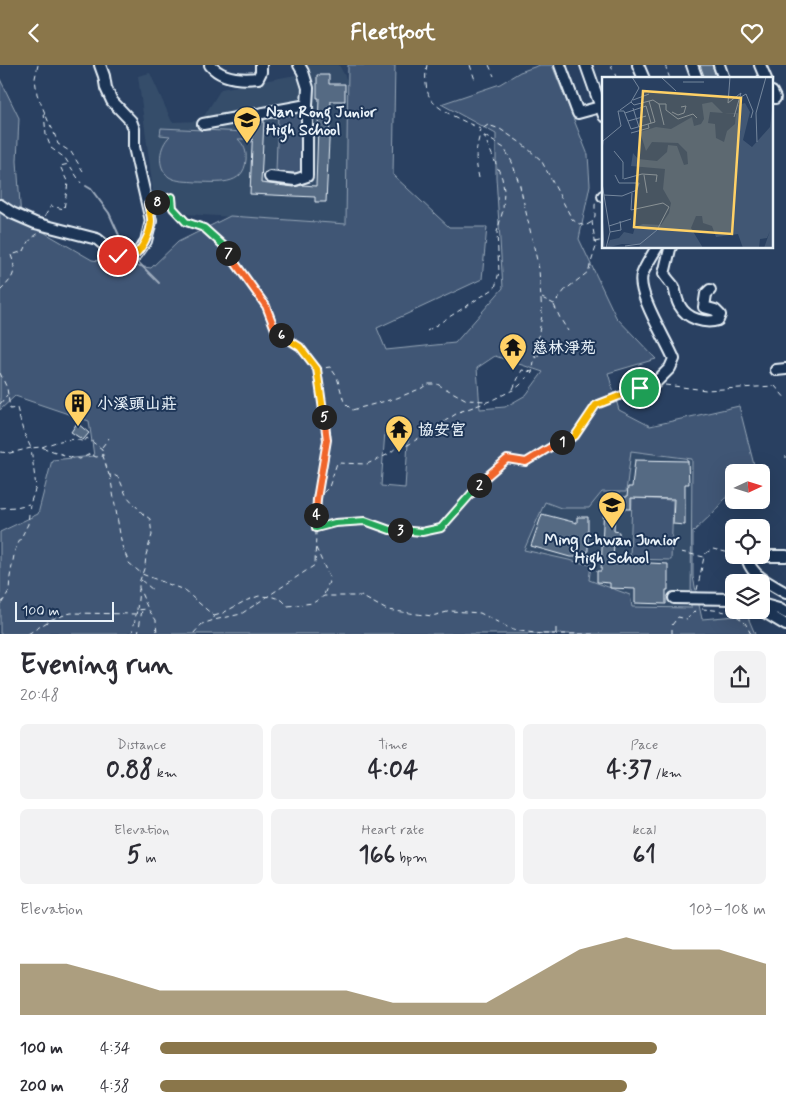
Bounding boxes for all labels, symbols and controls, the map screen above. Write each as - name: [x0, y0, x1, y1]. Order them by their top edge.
- icon: back: [20, 19, 48, 47]
- text: Fleetfoot: [350, 19, 436, 47]
- icon: heart: [738, 19, 766, 47]
- inset map: [602, 77, 774, 249]
- place label: Nan Rong Junior High School: [266, 102, 377, 143]
- school or university icon: Nan Rong Junior High School: [232, 105, 262, 144]
- pin: 8: [144, 189, 170, 215]
- text: 8: [154, 193, 161, 211]
- pin: [97, 235, 139, 277]
- pin: 7: [216, 241, 240, 265]
- icon: check: [104, 242, 132, 270]
- text: 7: [224, 244, 233, 262]
- pin: 6: [268, 323, 294, 347]
- text: 6: [278, 326, 285, 344]
- temple icon: 慈林淨苑: [498, 332, 528, 371]
- place label: 慈林淨苑: [532, 338, 596, 359]
- pin: [619, 367, 661, 409]
- icon: arrive: [626, 374, 654, 402]
- building icon: 小溪頭山莊: [63, 388, 93, 427]
- place label: 小溪頭山莊: [97, 394, 177, 415]
- pin: 5: [312, 405, 336, 429]
- text: 5: [320, 408, 329, 426]
- temple icon: 協安宮: [384, 414, 414, 453]
- place label: 協安宮: [418, 420, 466, 441]
- pin: 1: [550, 429, 574, 455]
- text: 1: [559, 433, 566, 451]
- north arrow: [725, 464, 770, 509]
- map controls: [725, 464, 770, 619]
- pin: 2: [466, 473, 492, 497]
- text: 2: [476, 476, 483, 494]
- school or university icon: Ming Chwan Junior High School: [597, 490, 627, 529]
- pin: 4: [304, 503, 328, 527]
- text: 4: [312, 506, 321, 524]
- pin: 3: [388, 517, 412, 543]
- button: locate: [725, 519, 770, 564]
- text: 3: [397, 521, 404, 539]
- place label: Ming Chwan Junior High School: [544, 530, 680, 571]
- button: layers: [725, 574, 770, 619]
- scale bar: [15, 599, 114, 622]
- text: 100 m: [22, 602, 60, 620]
- text: Evening run: [20, 647, 173, 684]
- button: share: [714, 651, 766, 703]
- text: 20:48: [20, 685, 59, 706]
- text: Distance: [117, 736, 166, 754]
- text: Time: [378, 736, 408, 754]
- text: Pace: [630, 736, 658, 754]
- text: 0.88: [106, 754, 153, 787]
- text: 4:04: [368, 754, 418, 787]
- text: 4:37: [607, 754, 652, 787]
- text: km: [153, 764, 177, 782]
- text: /km: [652, 764, 682, 782]
- text: Elevation: [114, 821, 169, 839]
- text: Heart rate: [362, 821, 424, 839]
- text: kcal: [633, 821, 656, 839]
- text: 5: [127, 839, 142, 872]
- text: 166: [359, 839, 395, 872]
- text: 61: [633, 839, 656, 872]
- text: m: [142, 849, 157, 867]
- text: bpm: [395, 849, 427, 867]
- text: Elevation: [20, 899, 83, 920]
- text: 103–108 m: [689, 899, 766, 920]
- text: 100 m: [20, 1038, 63, 1059]
- text: 4:34: [100, 1038, 131, 1059]
- text: 200 m: [20, 1076, 64, 1097]
- text: 4:38: [100, 1076, 130, 1097]

